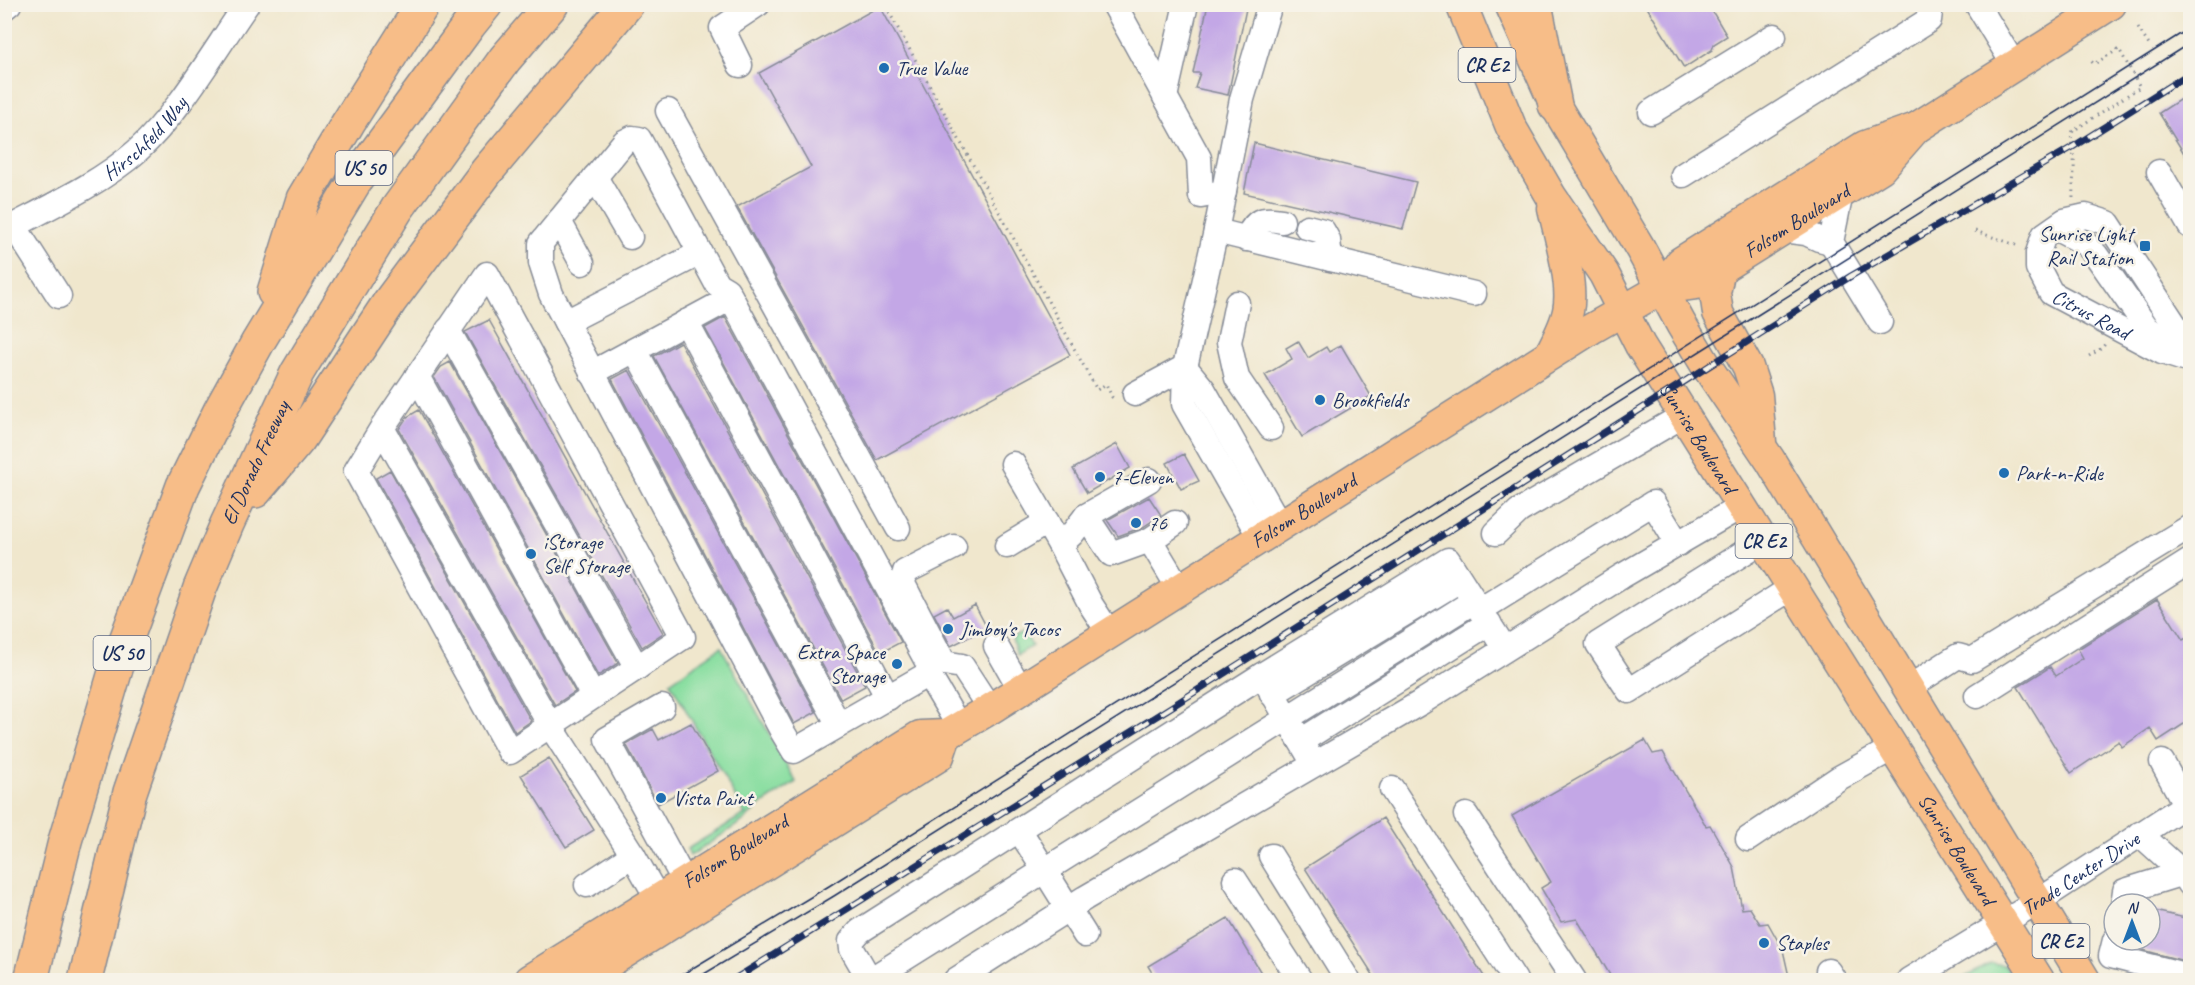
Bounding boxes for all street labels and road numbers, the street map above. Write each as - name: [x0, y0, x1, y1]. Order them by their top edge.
- road number: CR E2: [1458, 48, 1516, 82]
- street label: Hirschfeld Way: [98, 90, 194, 186]
- road number: US 50: [336, 151, 392, 185]
- street label: Folsom Boulevard: [1739, 176, 1857, 264]
- street label: Citrus Road: [2048, 283, 2138, 347]
- street label: Sunrise Boulevard: [1654, 377, 1745, 501]
- street label: El Dorado Freeway: [216, 395, 296, 529]
- street label: Folsom Boulevard: [1246, 466, 1364, 554]
- road number: CR E2: [1736, 524, 1792, 558]
- road number: US 50: [94, 636, 150, 670]
- street label: Sunrise Boulevard: [1912, 789, 2003, 913]
- street label: Folsom Boulevard: [678, 807, 796, 894]
- street label: Trade Center Drive: [2017, 825, 2145, 921]
- road number: CR E2: [2032, 924, 2090, 958]

